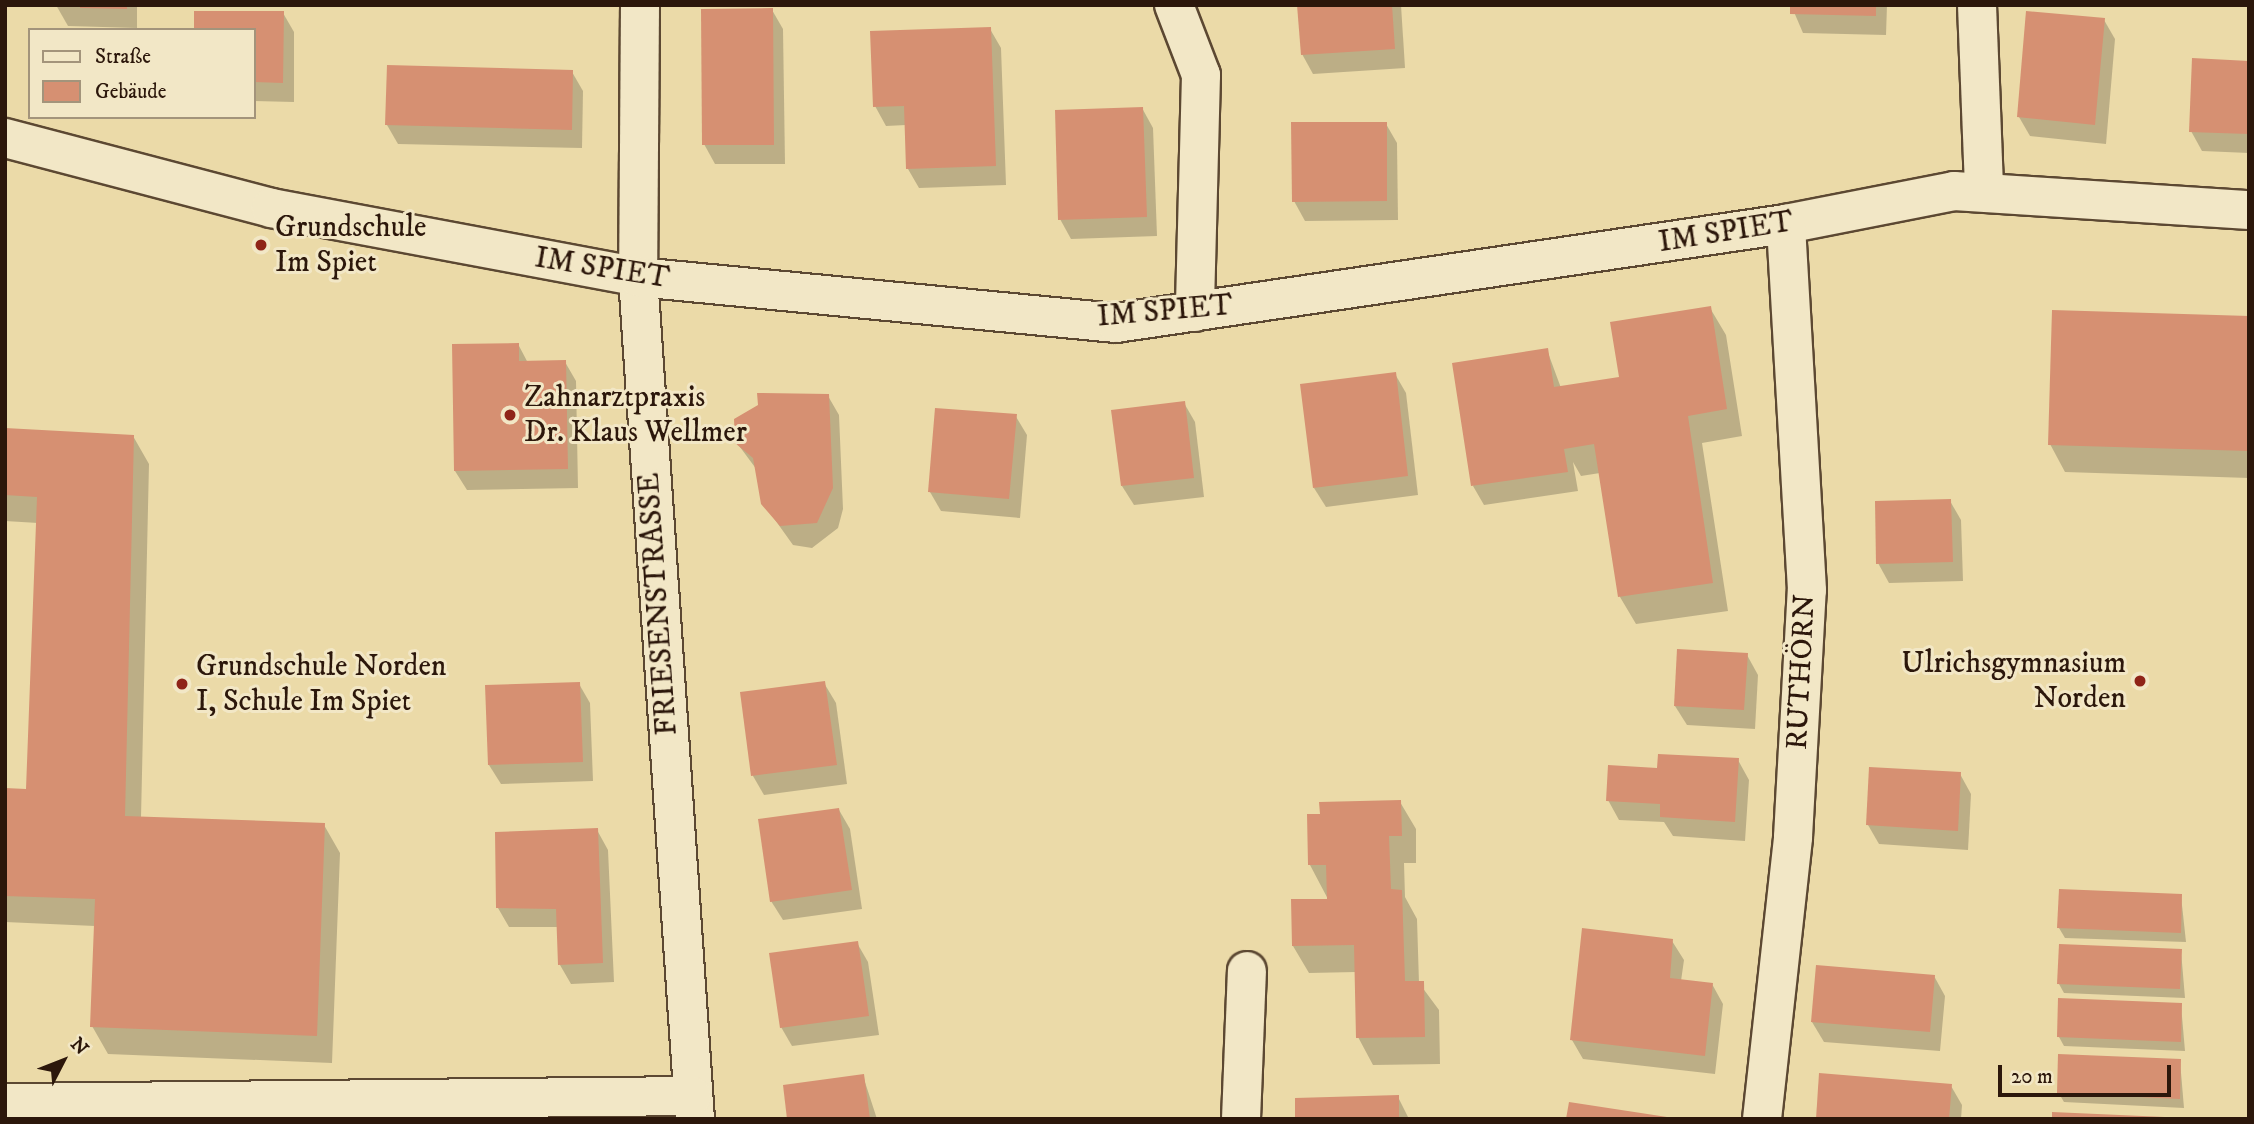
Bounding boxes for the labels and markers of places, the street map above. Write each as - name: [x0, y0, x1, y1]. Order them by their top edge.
- place label: Grundschule Im Spiet: [275, 210, 426, 280]
- marker: Grundschule Im Spiet: [253, 237, 269, 253]
- place label: Zahnarztpraxis Dr. Klaus Wellmer: [524, 380, 747, 450]
- marker: Zahnarztpraxis Dr. Klaus Wellmer: [502, 407, 518, 423]
- place label: Ulrichsgymnasium Norden: [1901, 646, 2126, 716]
- place label: Grundschule Norden I, Schule Im Spiet: [196, 649, 447, 720]
- marker: Ulrichsgymnasium Norden: [2132, 673, 2148, 689]
- marker: Grundschule Norden I, Schule Im Spiet: [174, 676, 190, 692]

